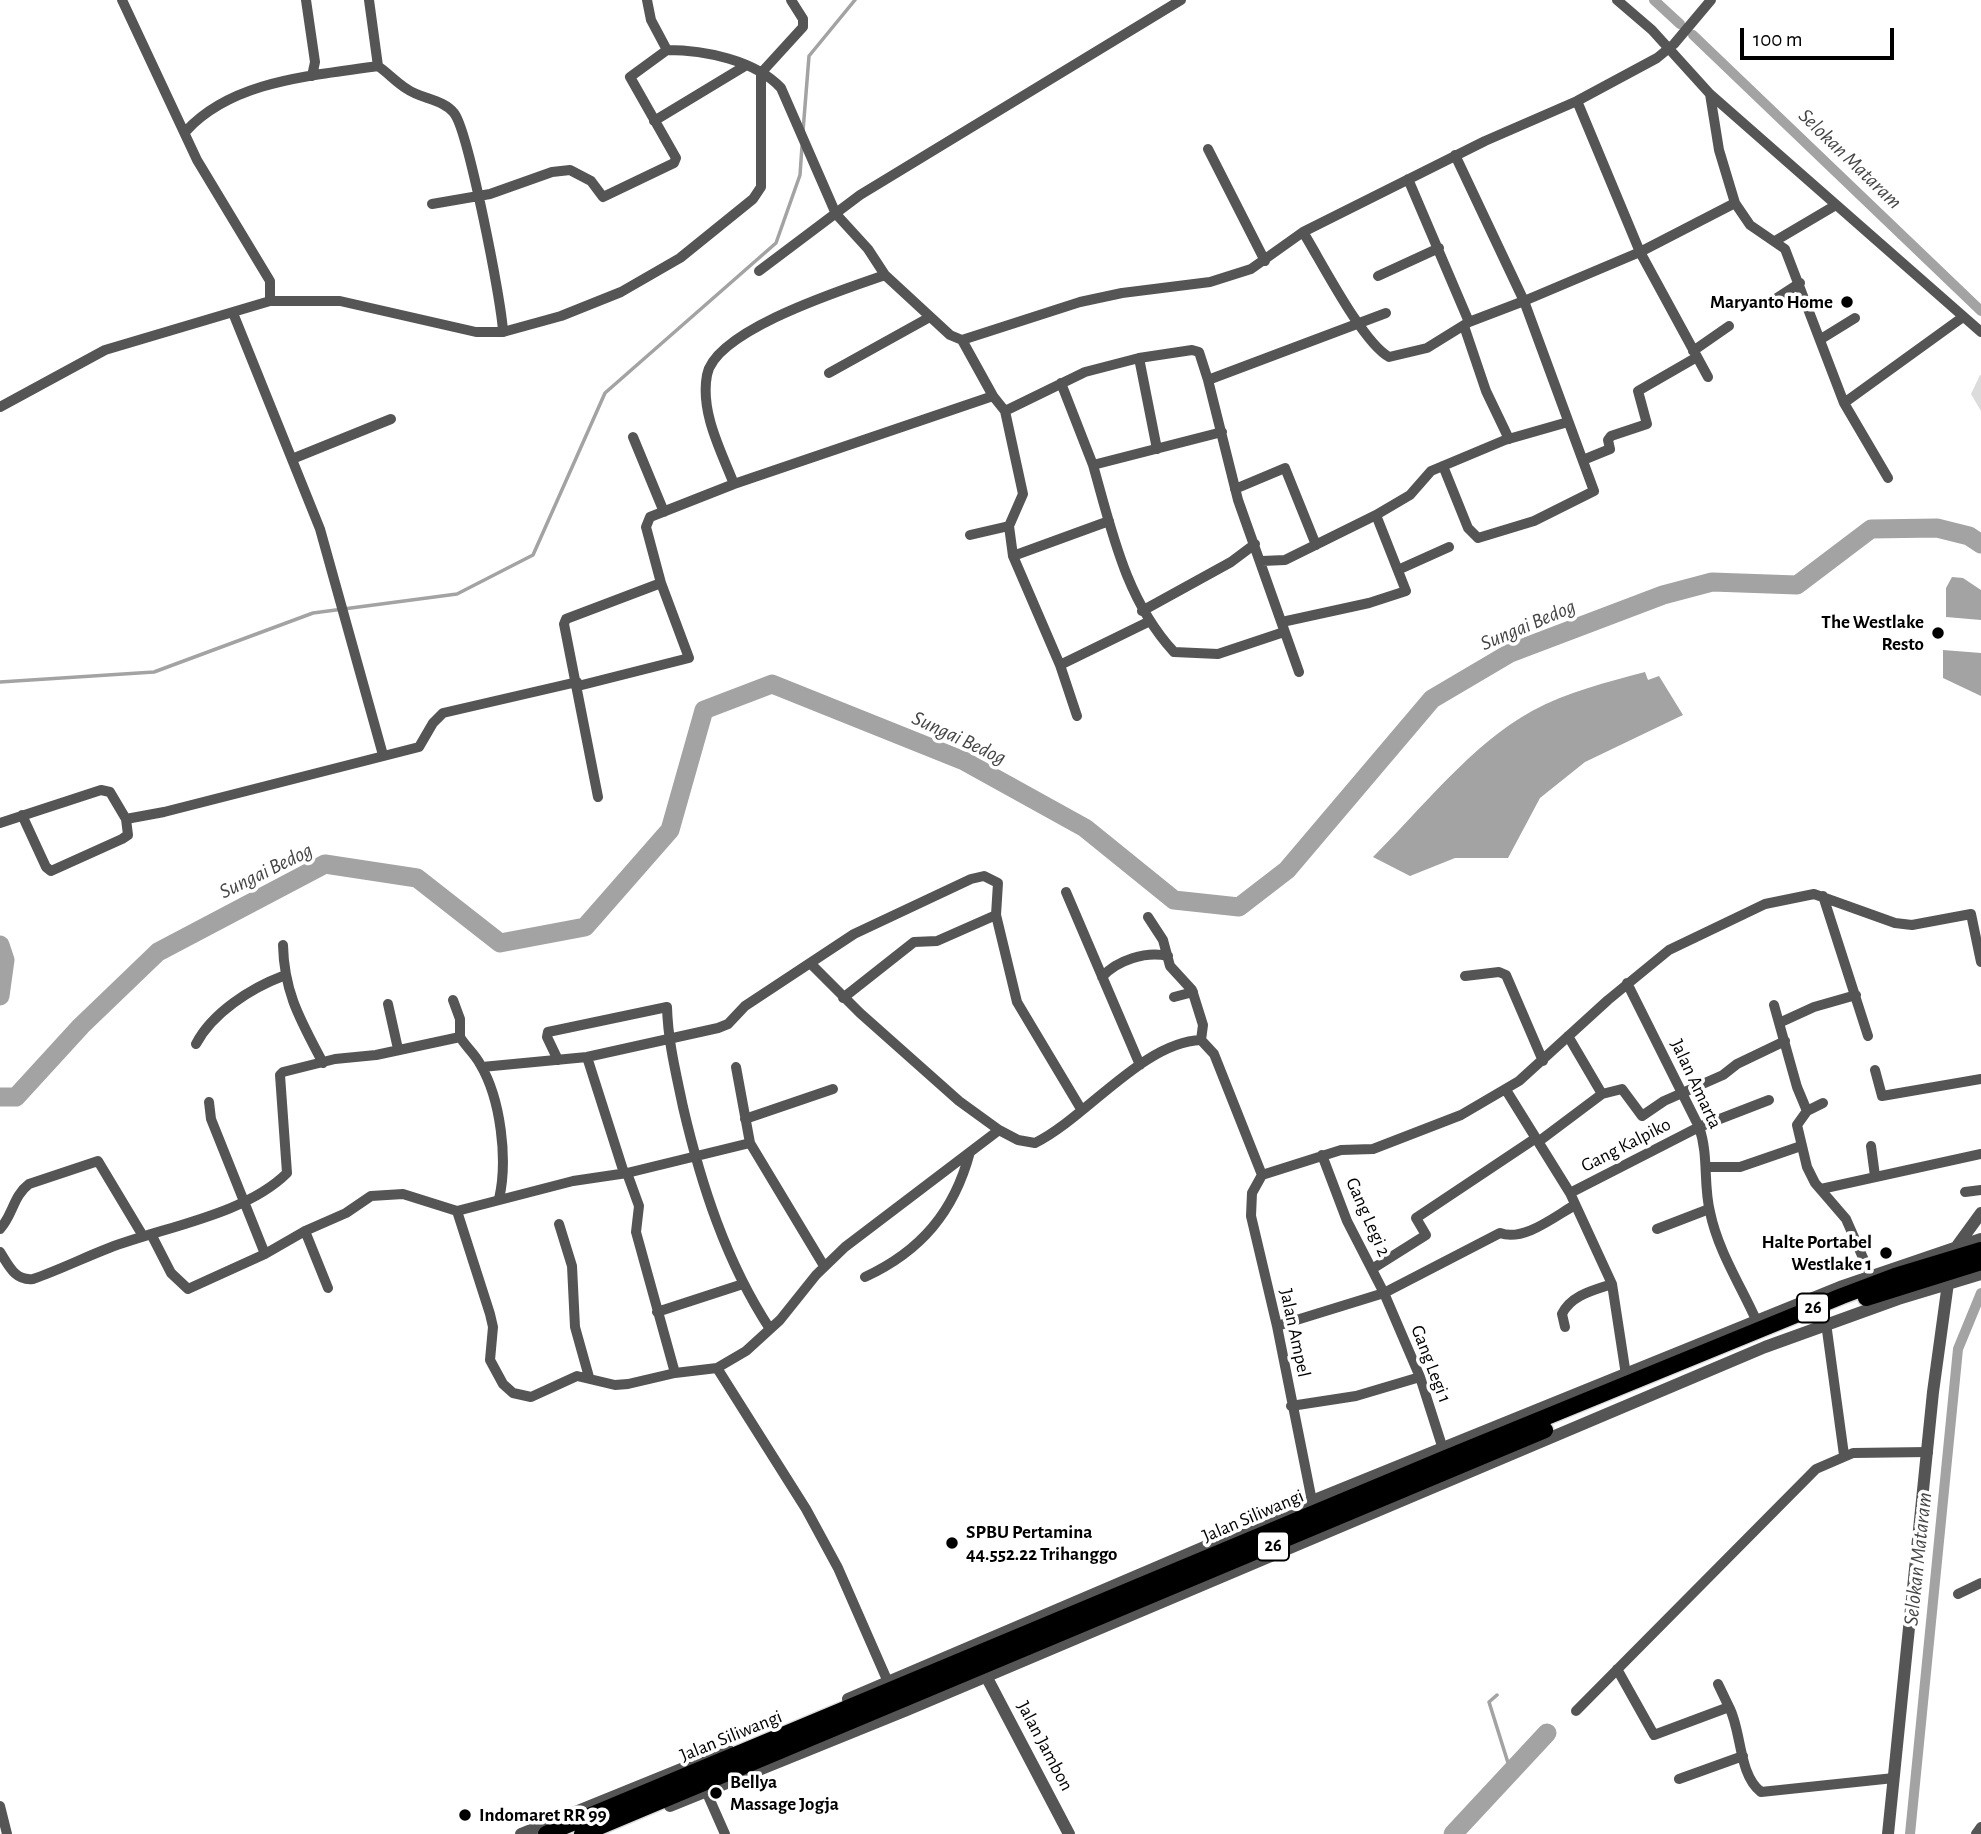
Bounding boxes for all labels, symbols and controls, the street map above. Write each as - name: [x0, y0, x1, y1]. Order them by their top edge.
- scale bar: [1743, 14, 1897, 58]
- text: 100 m: [1753, 29, 1803, 50]
- water label: Selokan Mataram: [1793, 103, 1907, 215]
- place label: Maryanto Home: [1710, 291, 1833, 313]
- marker: Maryanto Home: [1839, 294, 1855, 310]
- water label: Sungai Bedog: [1477, 594, 1579, 656]
- place label: The Westlake Resto: [1821, 611, 1924, 655]
- marker: The Westlake Resto: [1930, 625, 1946, 641]
- water label: Sungai Bedog: [908, 705, 1010, 771]
- water label: Sungai Bedog: [215, 838, 317, 904]
- street label: Jalan Amarta: [1665, 1036, 1727, 1132]
- street label: Gang Kalpiko: [1577, 1113, 1675, 1177]
- street label: Gang Legi 2: [1341, 1174, 1395, 1260]
- place label: Halte Portabel Westlake 1: [1762, 1231, 1872, 1275]
- marker: Halte Portabel Westlake 1: [1878, 1245, 1894, 1261]
- street label: Jalan Ampel: [1275, 1287, 1315, 1379]
- road number: 26: [1797, 1294, 1829, 1322]
- street label: Gang Legi 1: [1406, 1322, 1456, 1406]
- street label: Jalan Siliwangi: [1199, 1484, 1307, 1548]
- water label: Selokan Mataram: [1898, 1491, 1938, 1627]
- place label: SPBU Pertamina 44.552.22 Trihanggo: [966, 1521, 1118, 1565]
- road number: 26: [1257, 1532, 1289, 1560]
- marker: SPBU Pertamina 44.552.22 Trihanggo: [944, 1535, 960, 1551]
- street label: Jalan Jambon: [1012, 1697, 1078, 1795]
- street label: Jalan Siliwangi: [677, 1705, 785, 1767]
- place label: Bellya Massage Jogja: [730, 1771, 839, 1815]
- marker: Bellya Massage Jogja: [708, 1785, 724, 1801]
- place label: Indomaret RR 99: [479, 1804, 607, 1826]
- marker: Indomaret RR 99: [457, 1807, 473, 1823]

